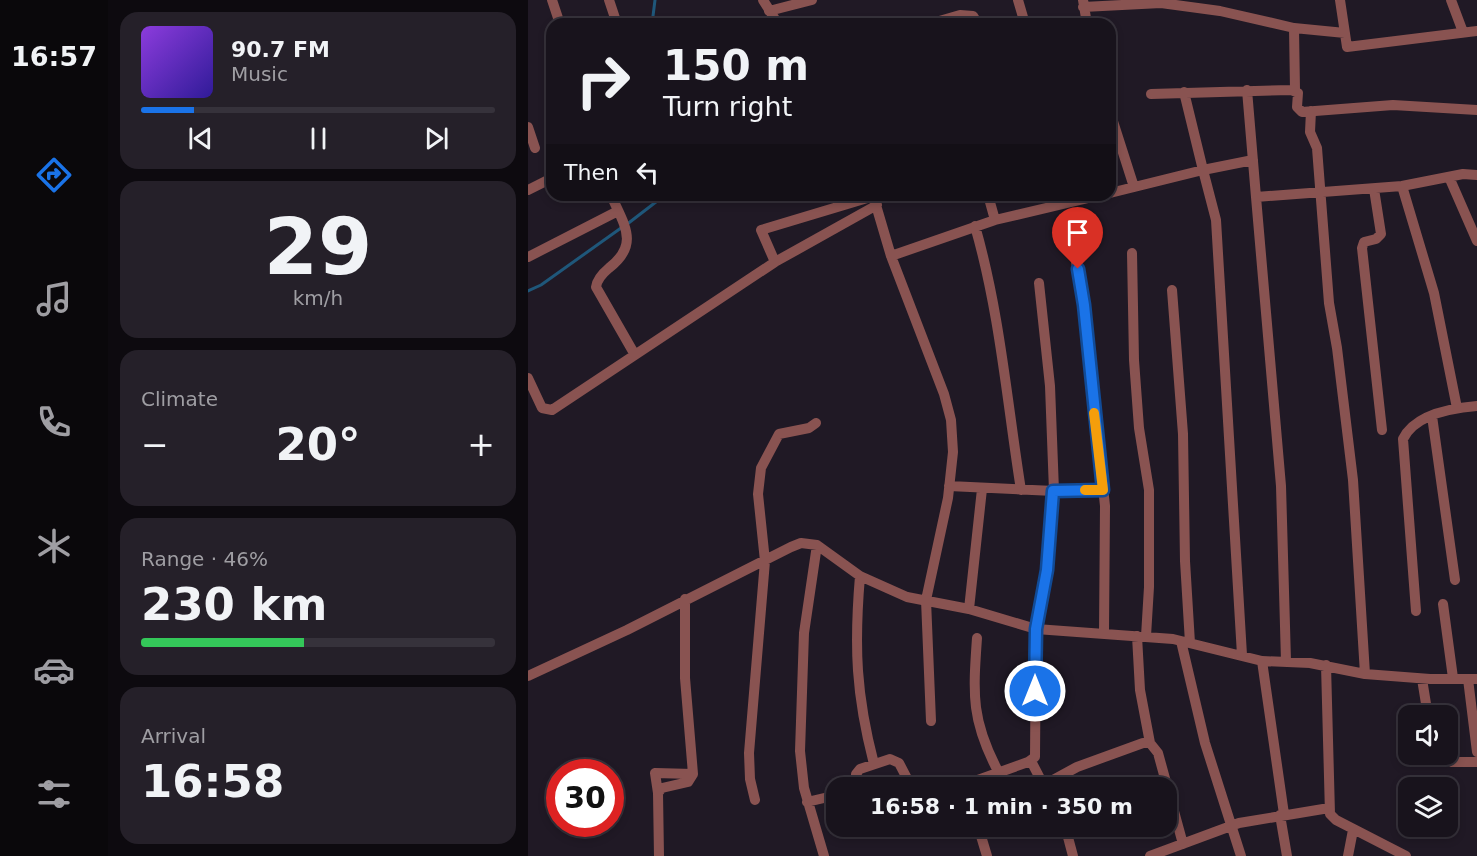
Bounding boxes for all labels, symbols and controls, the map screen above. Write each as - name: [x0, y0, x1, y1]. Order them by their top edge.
- text: 90.7 FM: [231, 37, 330, 62]
- text: 16:57: [11, 41, 97, 72]
- text: 150 m: [663, 41, 809, 90]
- icon: right: [564, 42, 642, 120]
- text: Music: [231, 62, 288, 86]
- text: Turn right: [663, 91, 792, 122]
- icon: previous: [184, 122, 217, 155]
- icon: pause: [302, 122, 335, 155]
- icon: next: [420, 122, 453, 155]
- icon: directions: [33, 154, 75, 196]
- icon: left: [631, 156, 664, 189]
- text: Then: [564, 160, 619, 185]
- text: 29: [264, 202, 372, 292]
- pin: [1052, 207, 1103, 269]
- icon: arrive: [1061, 216, 1094, 249]
- icon: music: [33, 278, 75, 320]
- text: km/h: [293, 286, 343, 310]
- text: Climate: [141, 387, 218, 411]
- icon: phone: [33, 401, 75, 443]
- text: 20°: [275, 418, 361, 471]
- text: −: [141, 425, 169, 464]
- text: +: [467, 425, 495, 464]
- icon: climate: [33, 525, 75, 567]
- text: Range · 46%: [141, 547, 268, 571]
- text: 230 km: [141, 578, 327, 631]
- icon: car: [33, 649, 75, 691]
- position arrow: [1003, 659, 1067, 723]
- map controls: [1398, 705, 1458, 837]
- button: sound: [1398, 705, 1458, 765]
- text: Arrival: [141, 724, 206, 748]
- text: 16:58: [141, 755, 284, 808]
- speed limit sign: 30: [546, 759, 624, 837]
- icon: filters: [33, 773, 75, 815]
- button: layers: [1398, 777, 1458, 837]
- text: 16:58 · 1 min · 350 m: [870, 794, 1133, 819]

